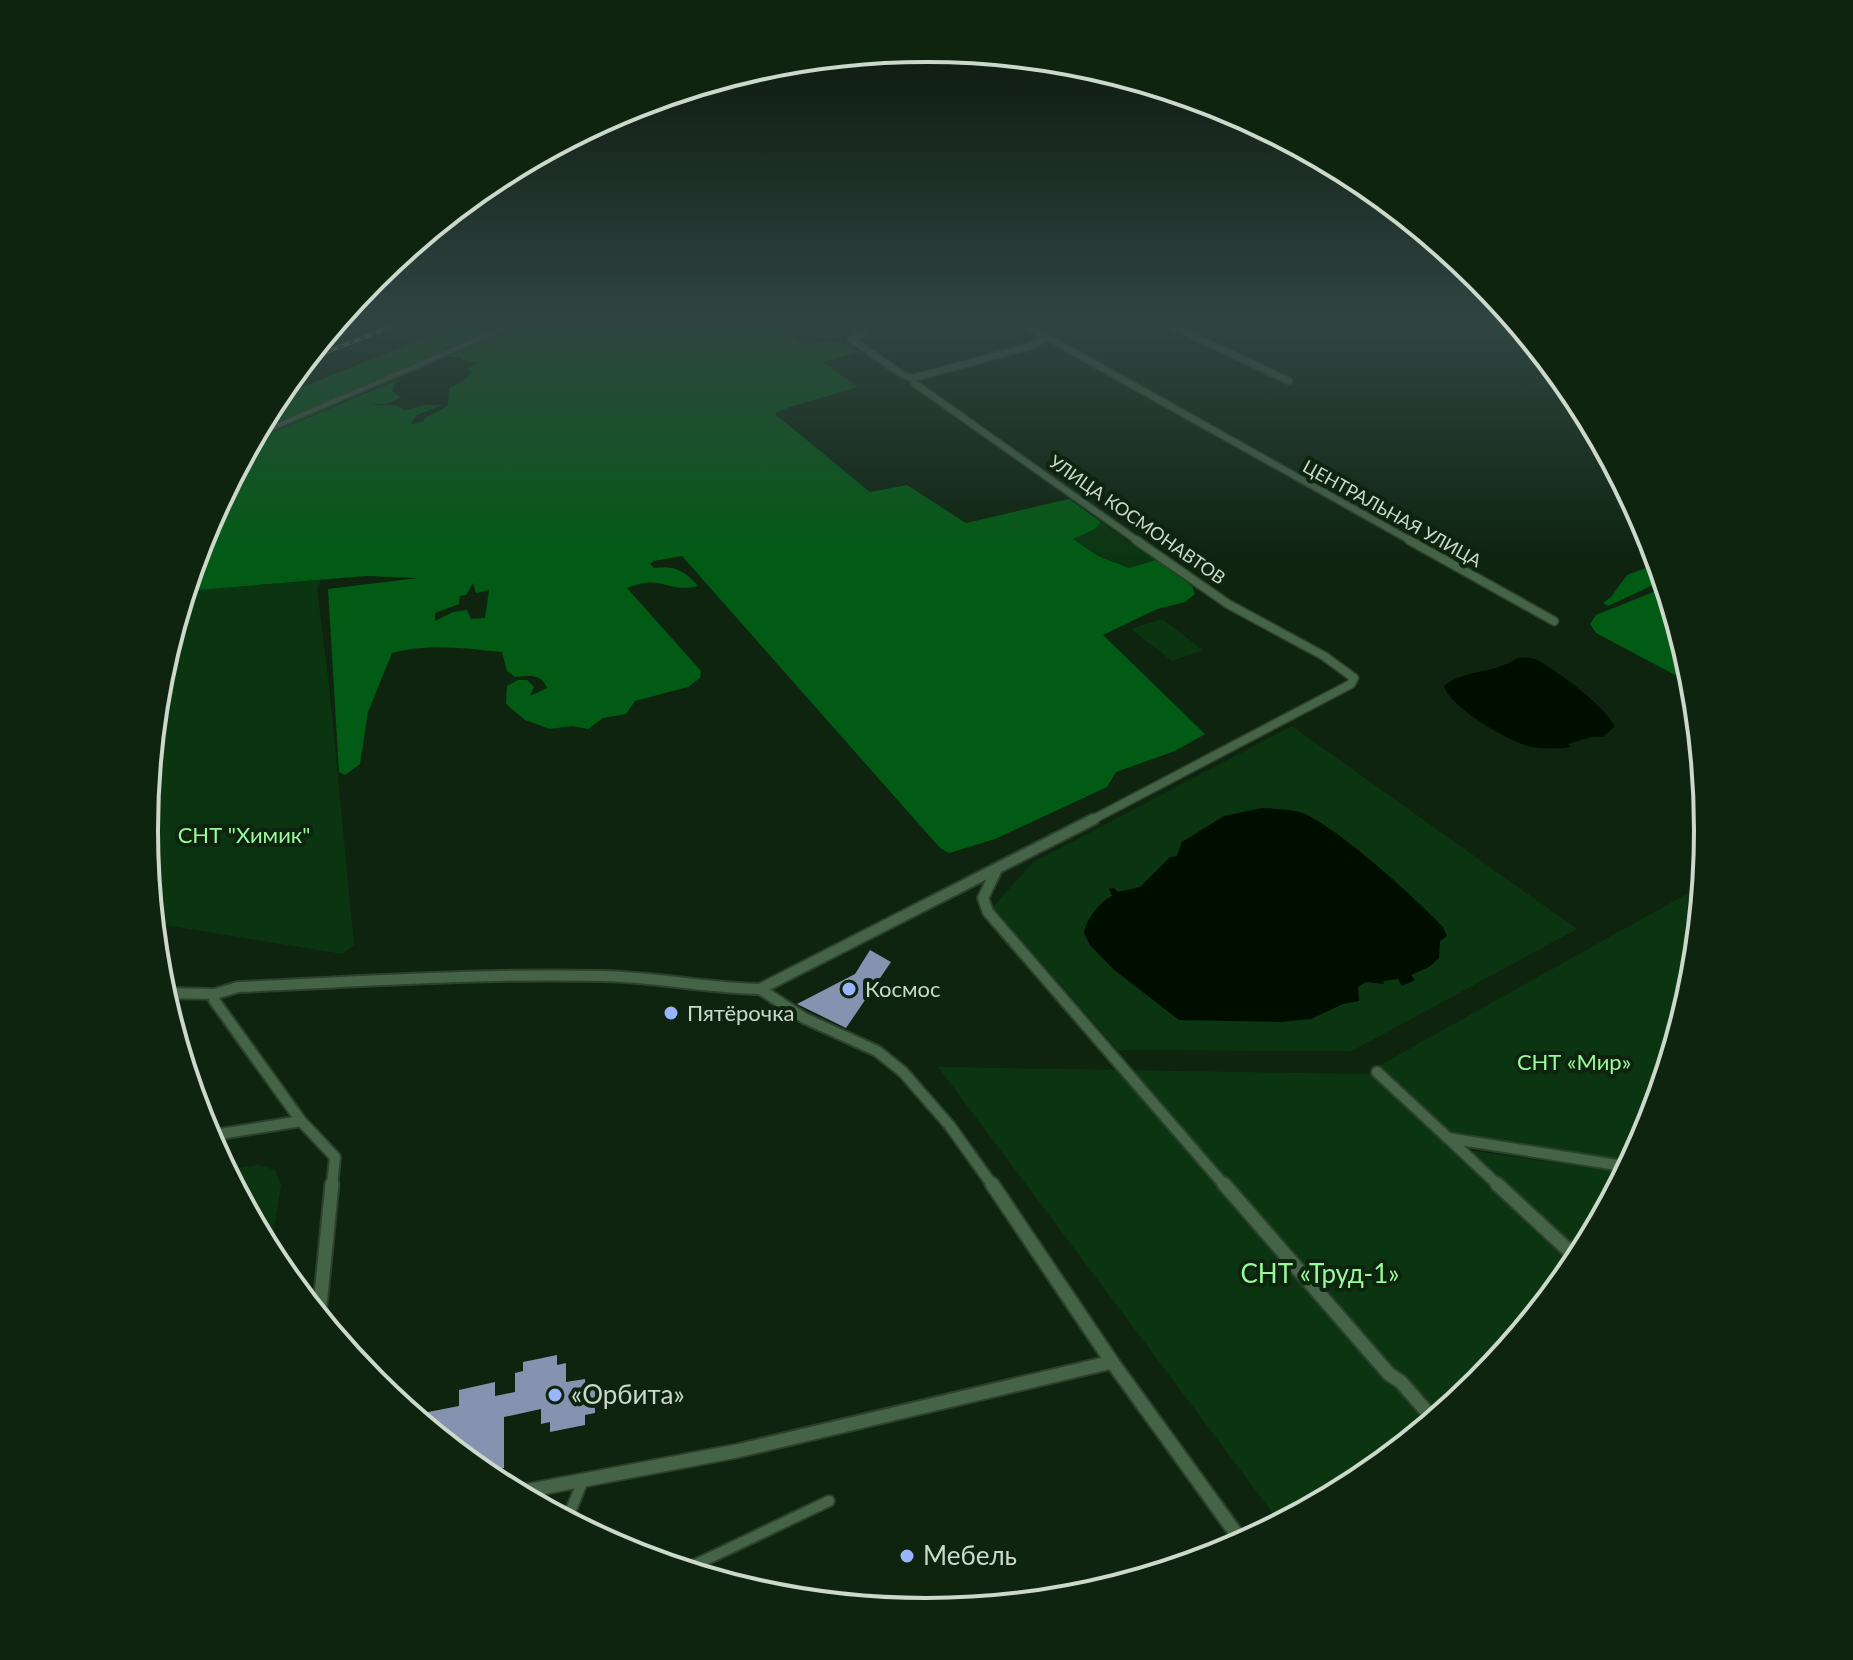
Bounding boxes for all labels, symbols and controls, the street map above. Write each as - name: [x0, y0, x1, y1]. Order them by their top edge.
- street label: УЛИЦА КОСМОНАВТОВ: [1045, 450, 1230, 588]
- street label: ЦЕНТРАЛЬНАЯ УЛИЦА: [1299, 455, 1486, 572]
- park label: СНТ "Химик": [178, 821, 310, 848]
- place label: Космос: [865, 975, 940, 1002]
- marker: Космос: [840, 980, 858, 998]
- place label: Пятёрочка: [687, 999, 794, 1026]
- marker: Пятёрочка: [662, 1004, 680, 1022]
- park label: СНТ «Мир»: [1517, 1048, 1631, 1075]
- park label: СНТ «Труд-1»: [1240, 1257, 1400, 1289]
- place label: «Орбита»: [571, 1378, 685, 1410]
- marker: «Орбита»: [546, 1386, 564, 1404]
- place label: Мебель: [923, 1539, 1017, 1571]
- marker: Мебель: [898, 1547, 916, 1565]

